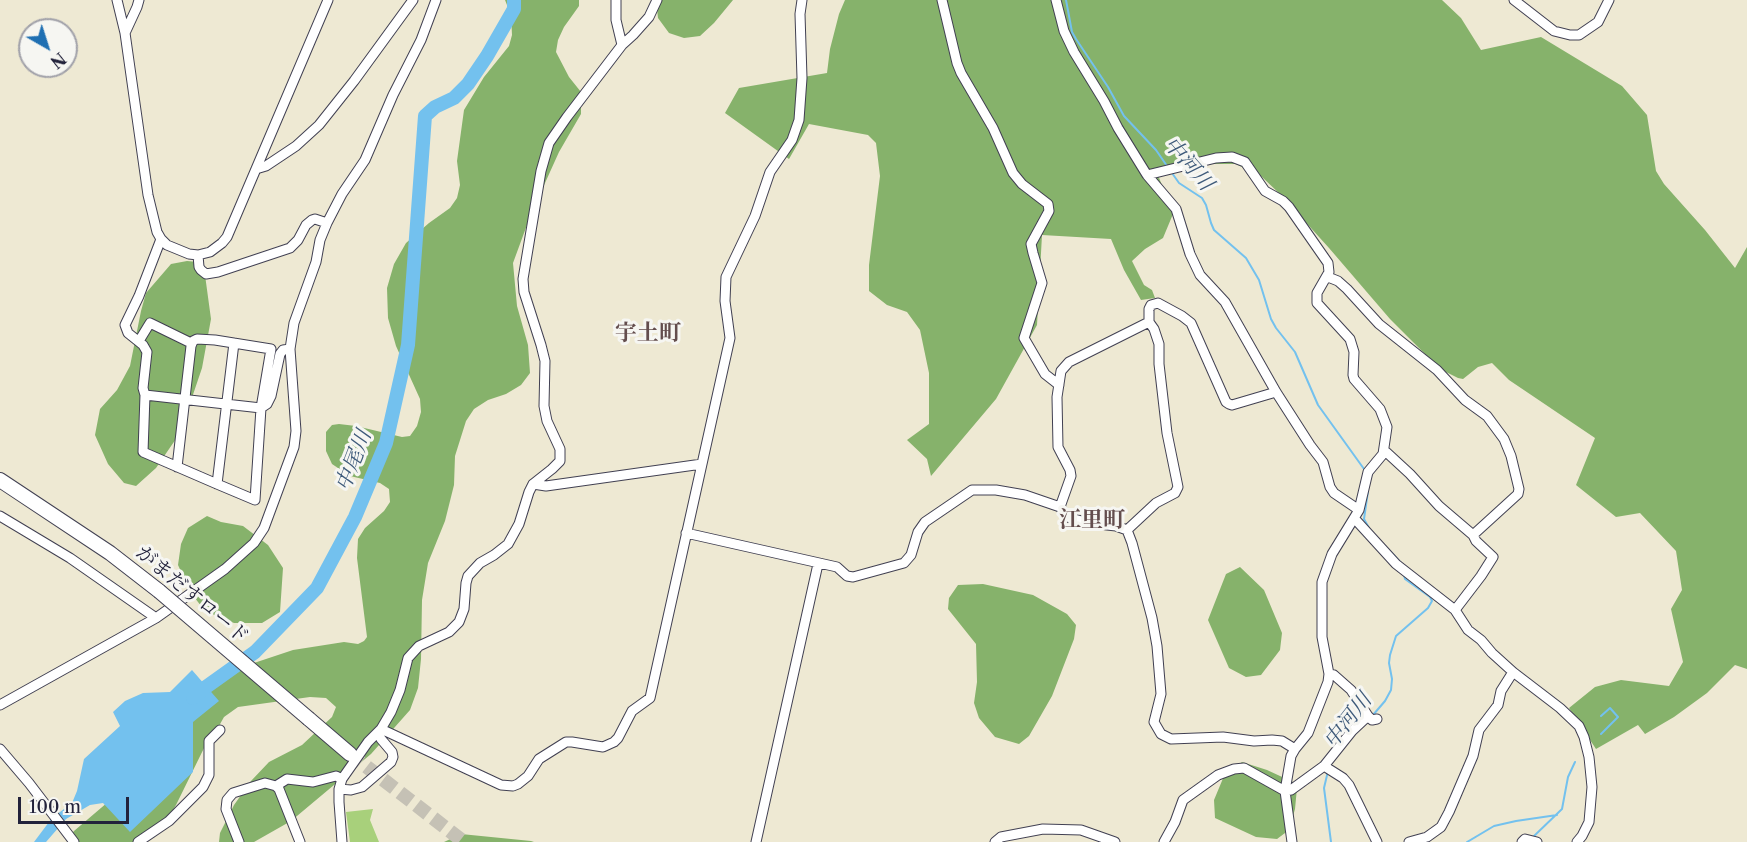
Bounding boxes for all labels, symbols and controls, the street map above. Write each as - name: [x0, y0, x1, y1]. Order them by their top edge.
- north arrow: [18, 18, 78, 78]
- text: N: [46, 48, 70, 73]
- water label: 中河川: [1158, 132, 1218, 196]
- district label: 宇土町: [615, 321, 681, 347]
- water label: 中尾川: [331, 427, 377, 495]
- district label: 江里町: [1059, 508, 1125, 534]
- street label: がまだすロード: [131, 541, 253, 649]
- water label: 中河川: [1319, 688, 1377, 754]
- scale bar: [21, 785, 132, 823]
- text: 100 m: [29, 796, 81, 818]

